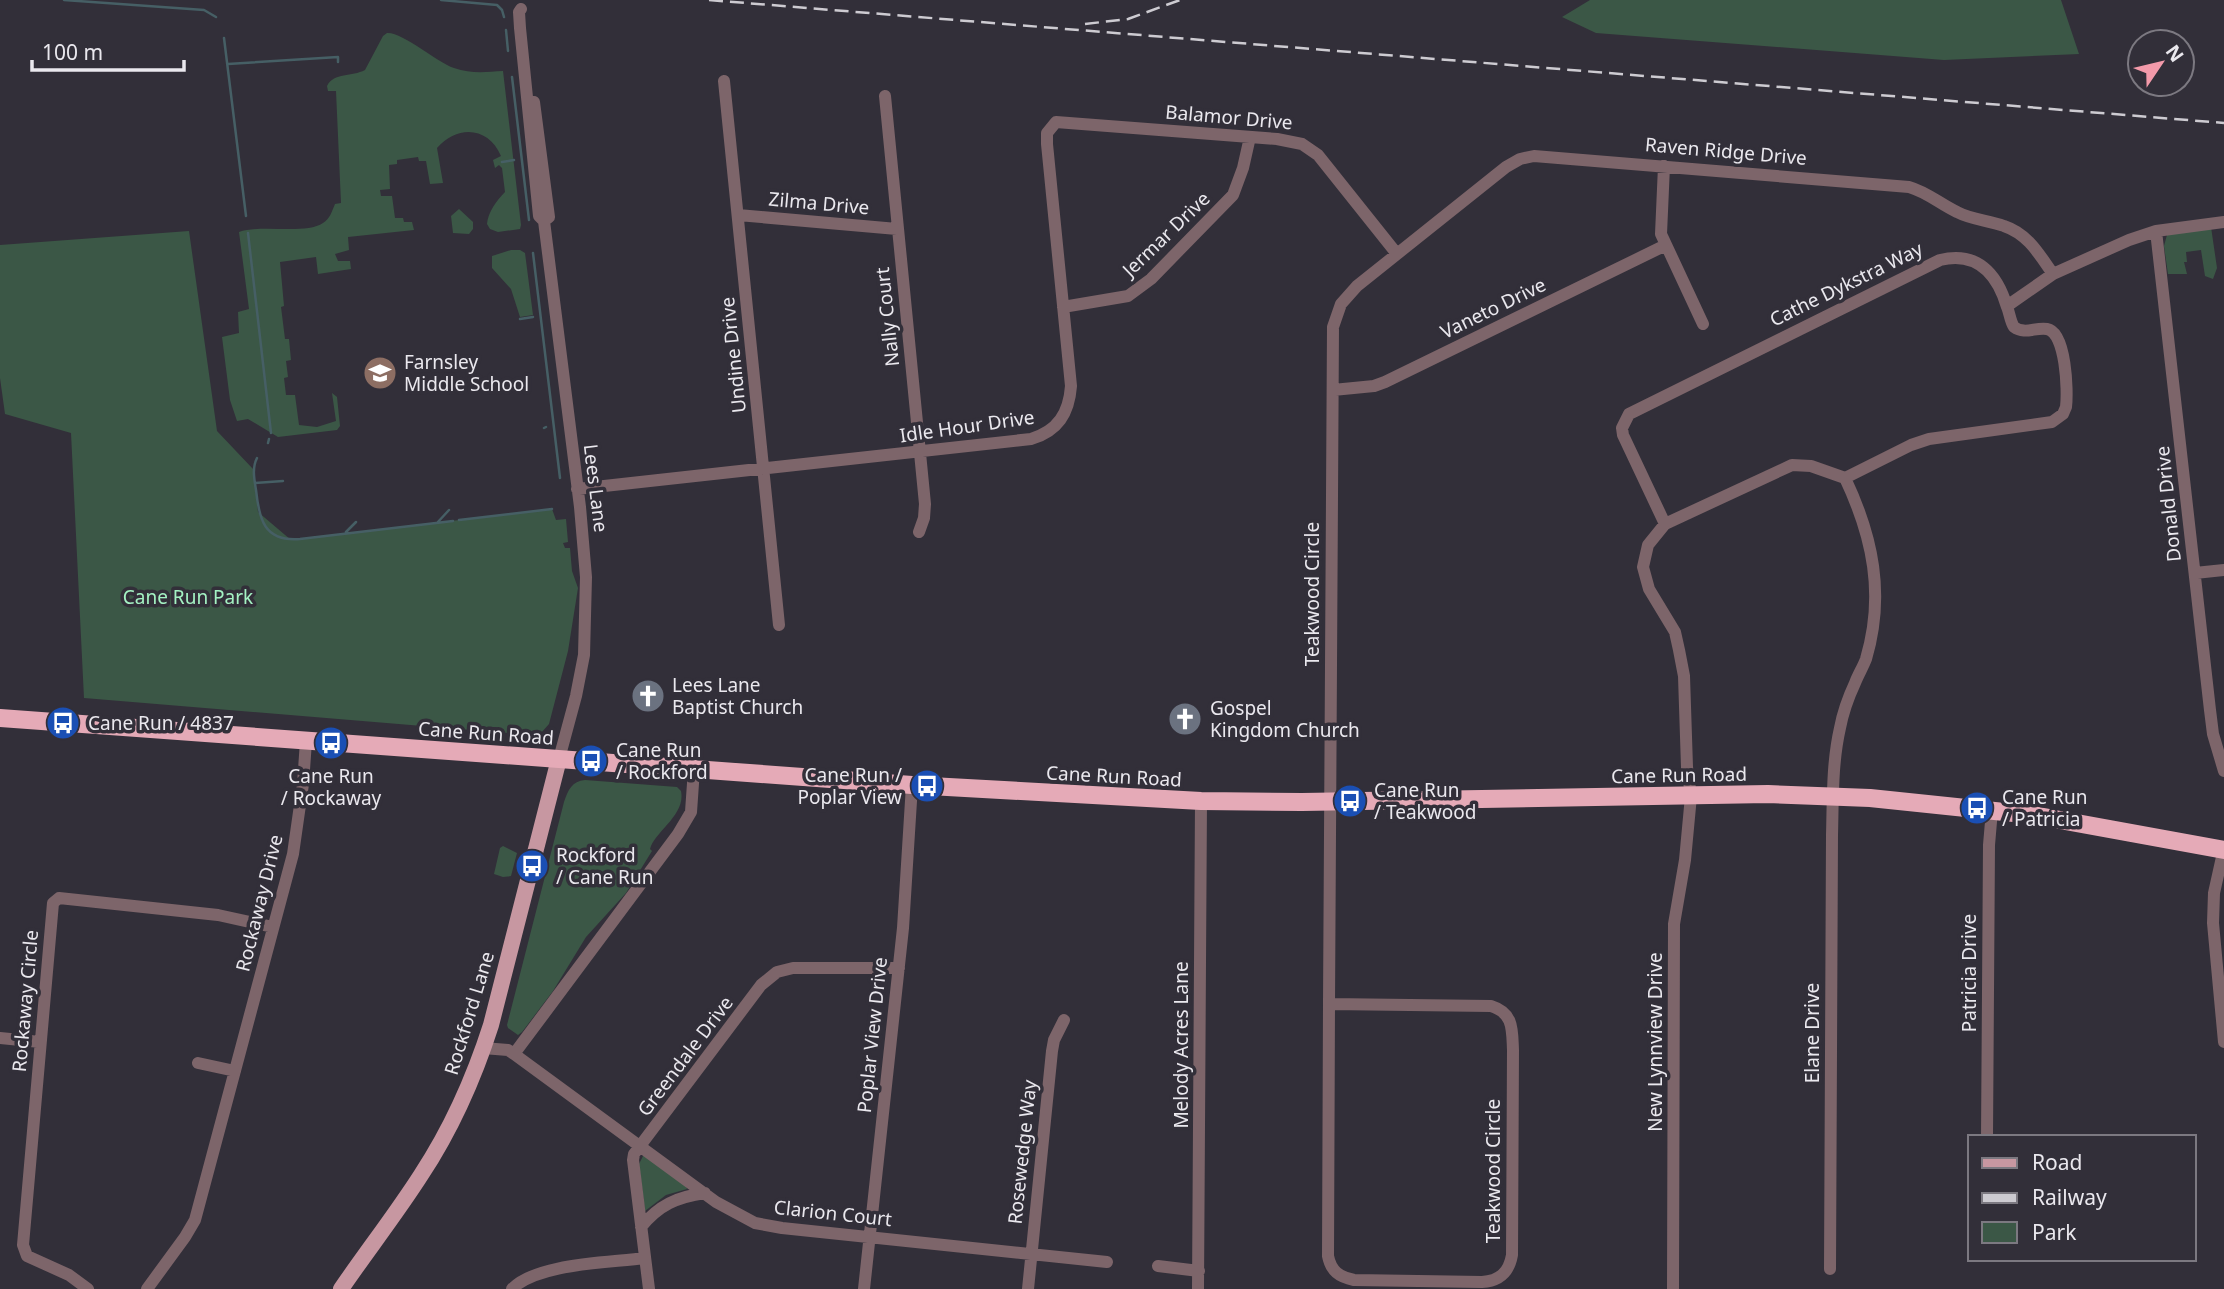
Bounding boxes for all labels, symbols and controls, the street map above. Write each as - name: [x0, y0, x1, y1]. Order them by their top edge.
- scale bar: [32, 28, 184, 72]
- north arrow: [2126, 28, 2196, 98]
- text: 100 m: [42, 38, 103, 66]
- text: N: [2160, 39, 2190, 67]
- street label: Balamor Drive: [1164, 98, 1294, 136]
- street label: Raven Ridge Drive: [1644, 131, 1808, 171]
- street label: Zilma Drive: [768, 186, 870, 220]
- street label: Jermar Drive: [1115, 186, 1215, 284]
- street label: Cathe Dykstra Way: [1765, 236, 1927, 332]
- street label: Nally Court: [869, 266, 905, 368]
- street label: Vaneto Drive: [1436, 271, 1550, 345]
- street label: Undine Drive: [714, 296, 752, 414]
- place label: Farnsley Middle School: [404, 349, 529, 397]
- school or university icon: Farnsley Middle School: [361, 354, 399, 392]
- street label: Idle Hour Drive: [898, 404, 1036, 448]
- street label: Lees Lane: [578, 442, 614, 534]
- street label: Donald Drive: [2149, 445, 2187, 563]
- street label: Teakwood Circle: [1299, 522, 1325, 666]
- park label: Cane Run Park: [123, 584, 253, 610]
- place label: Lees Lane Baptist Church: [672, 672, 803, 720]
- church icon: Lees Lane Baptist Church: [629, 677, 667, 715]
- place label: Gospel Kingdom Church: [1210, 695, 1360, 743]
- church icon: Gospel Kingdom Church: [1166, 700, 1204, 738]
- bus stop icon: Cane Run / 4837: [44, 704, 82, 742]
- place label: Cane Run / 4837: [88, 710, 234, 736]
- street label: Cane Run Road: [417, 715, 555, 751]
- bus stop icon: Cane Run / Rockaway: [312, 724, 350, 762]
- place label: Cane Run / Rockford: [616, 737, 708, 785]
- bus stop icon: Cane Run / Rockford: [572, 742, 610, 780]
- street label: Cane Run Road: [1045, 759, 1183, 793]
- street label: Cane Run Road: [1611, 761, 1747, 789]
- place label: Cane Run / Poplar View: [797, 762, 902, 810]
- place label: Cane Run / Rockaway: [281, 763, 382, 811]
- bus stop icon: Cane Run / Poplar View: [908, 767, 946, 805]
- place label: Cane Run / Teakwood: [1374, 777, 1476, 825]
- bus stop icon: Cane Run / Teakwood: [1331, 782, 1369, 820]
- place label: Cane Run / Patricia: [2002, 784, 2087, 832]
- bus stop icon: Cane Run / Patricia: [1958, 789, 1996, 827]
- street label: Rockaway Drive: [229, 832, 289, 974]
- place label: Rockford / Cane Run: [556, 842, 653, 890]
- bus stop icon: Rockford / Cane Run: [513, 847, 551, 885]
- street label: Patricia Drive: [1956, 914, 1982, 1032]
- street label: Rockaway Circle: [6, 929, 44, 1073]
- street label: Rockford Lane: [438, 948, 500, 1078]
- street label: New Lynnview Drive: [1642, 952, 1668, 1132]
- street label: Poplar View Drive: [851, 956, 893, 1114]
- street label: Melody Acres Lane: [1168, 961, 1194, 1129]
- street label: Elane Drive: [1799, 983, 1825, 1083]
- street label: Greendale Drive: [631, 991, 739, 1121]
- street label: Rosewedge Way: [1001, 1078, 1043, 1226]
- street label: Teakwood Circle: [1480, 1099, 1506, 1243]
- legend: [1968, 1135, 2196, 1261]
- text: Road: [2032, 1148, 2082, 1176]
- text: Railway: [2032, 1183, 2107, 1211]
- street label: Clarion Court: [773, 1194, 893, 1232]
- text: Park: [2032, 1218, 2077, 1246]

